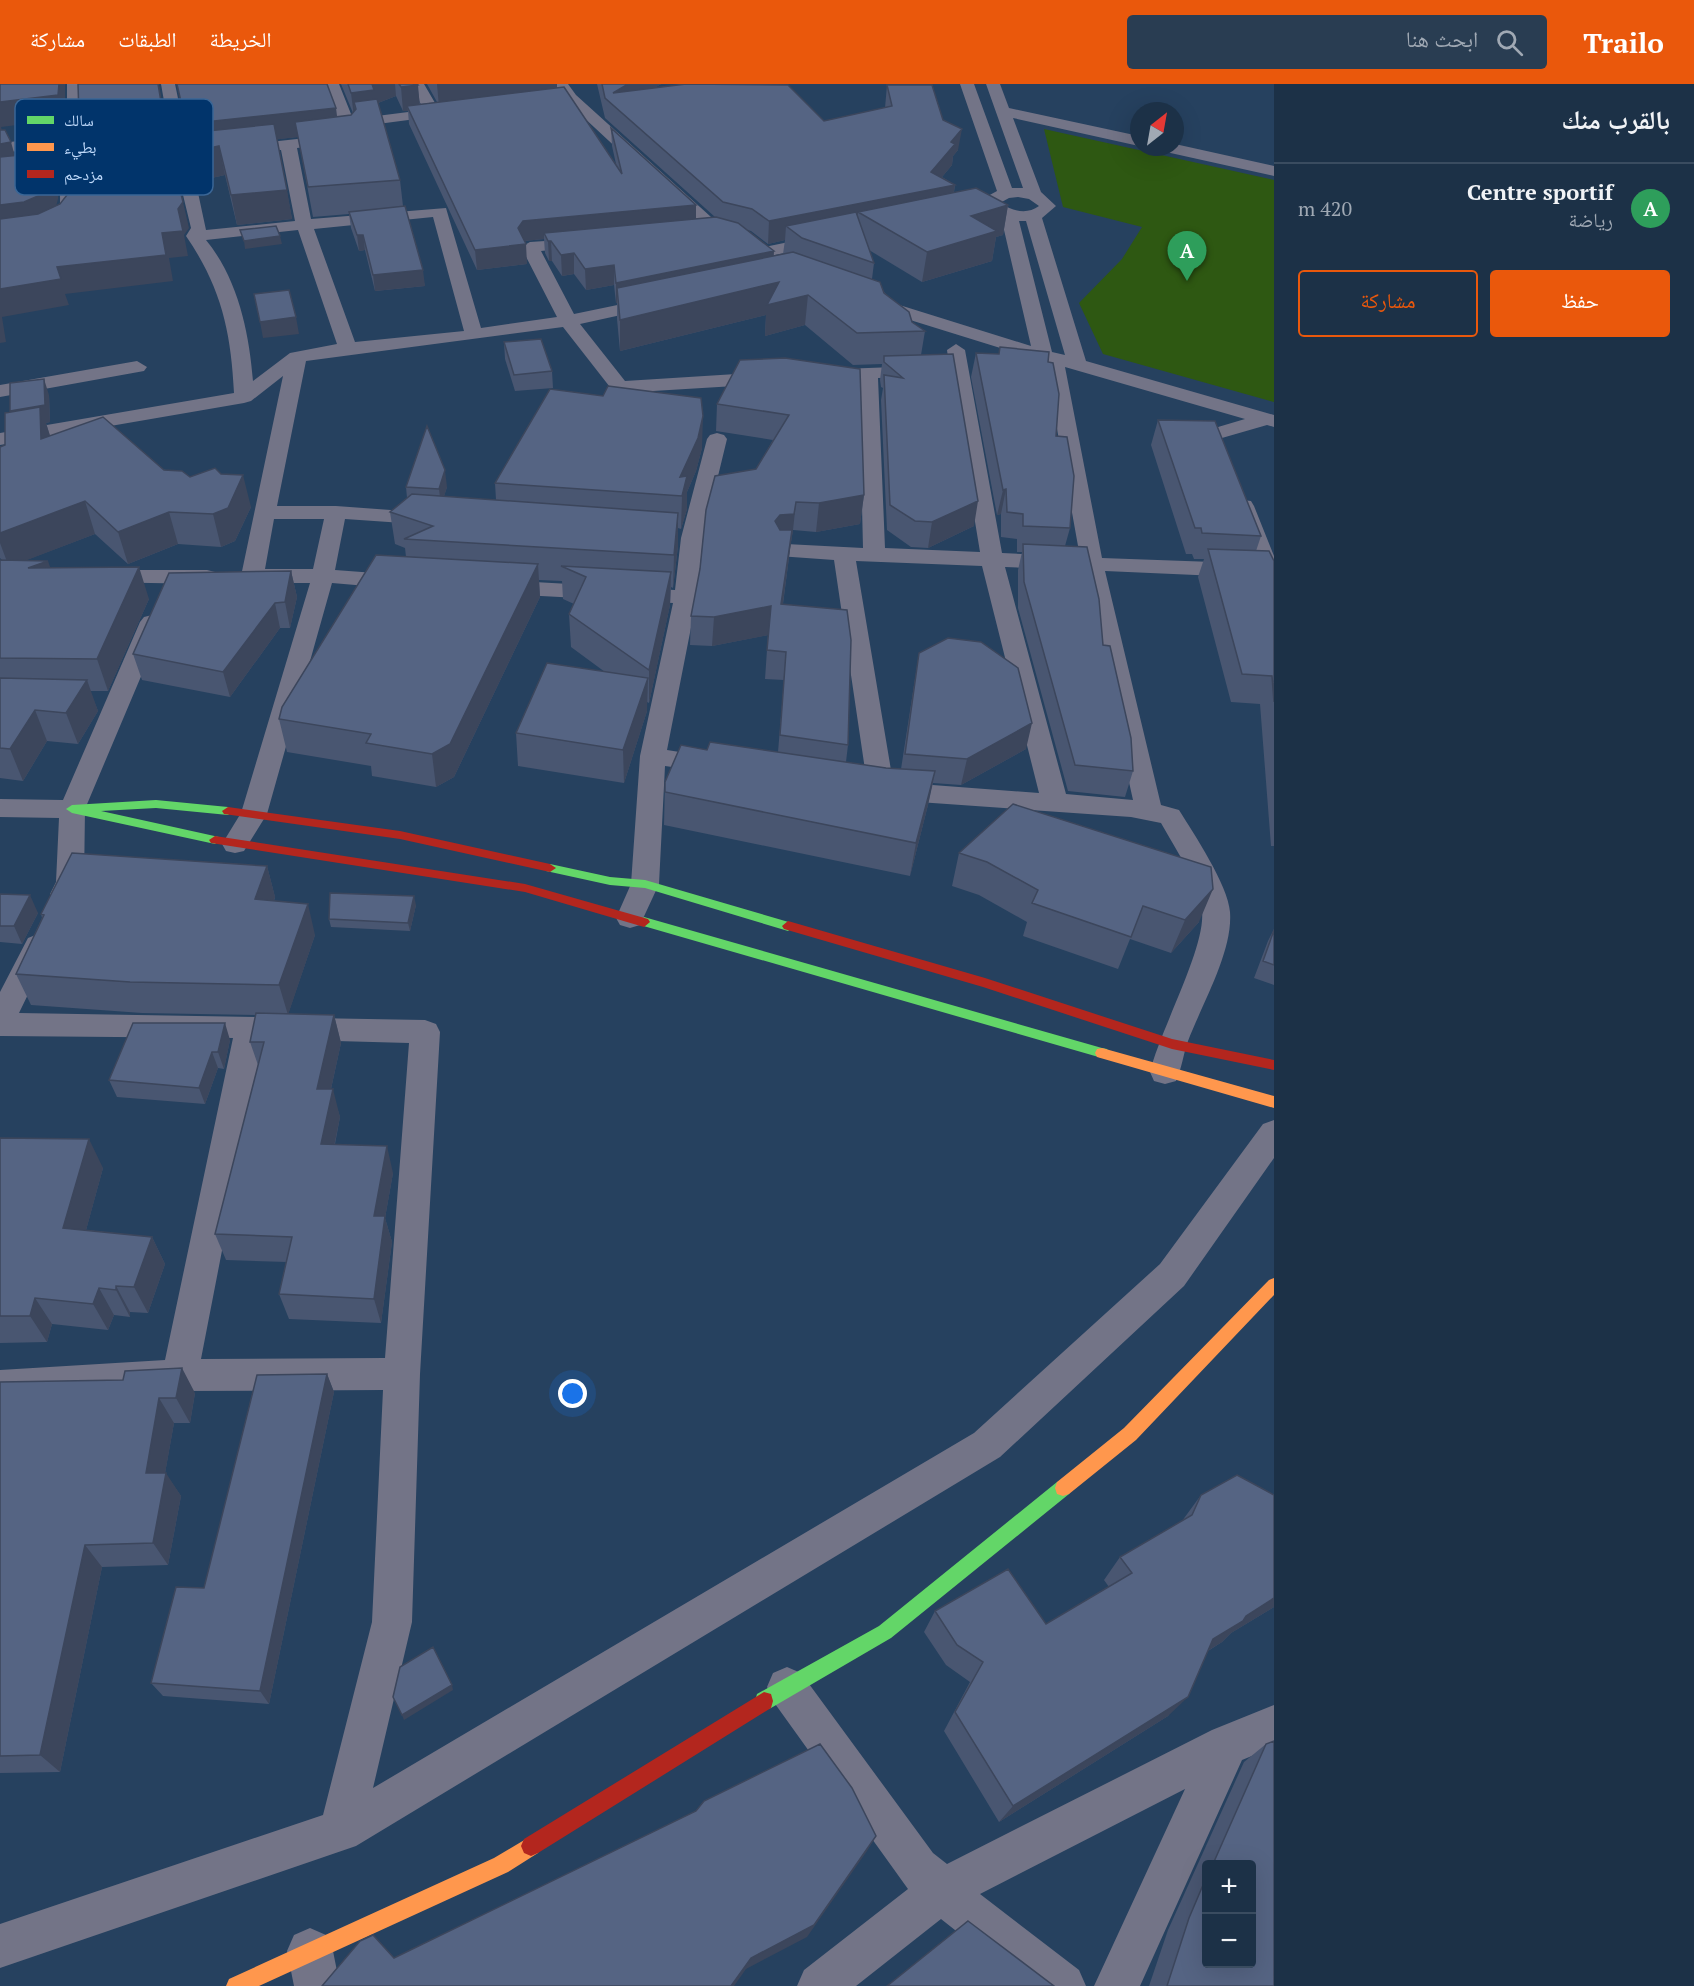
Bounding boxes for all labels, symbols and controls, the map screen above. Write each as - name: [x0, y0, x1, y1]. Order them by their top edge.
- search box: [1127, 15, 1547, 69]
- text: ابحث هنا: [1406, 24, 1478, 53]
- text: Trailo: [1583, 24, 1664, 61]
- text: مشاركة: [30, 25, 85, 53]
- text: الطبقات: [118, 25, 177, 53]
- text: الخريطة: [210, 25, 271, 53]
- icon: search: [1493, 26, 1526, 59]
- legend: [15, 99, 213, 195]
- north arrow: [1130, 102, 1184, 156]
- text: بالقرب منك: [1562, 102, 1670, 136]
- text: سالك: [64, 109, 94, 131]
- text: بطيء: [64, 136, 96, 160]
- text: مزدحم: [64, 163, 103, 185]
- text: Centre sportif: [1467, 177, 1613, 206]
- text: 420 m: [1298, 195, 1352, 222]
- text: A: [1643, 195, 1658, 222]
- text: رياضة: [1569, 206, 1613, 233]
- pin: A: [1168, 232, 1206, 281]
- button: مشاركة: [1298, 270, 1478, 337]
- button: حفظ: [1490, 270, 1670, 337]
- your location: [558, 1379, 587, 1408]
- map controls: [1202, 1860, 1256, 1968]
- button: +: [1202, 1860, 1256, 1914]
- button: −: [1202, 1914, 1256, 1968]

